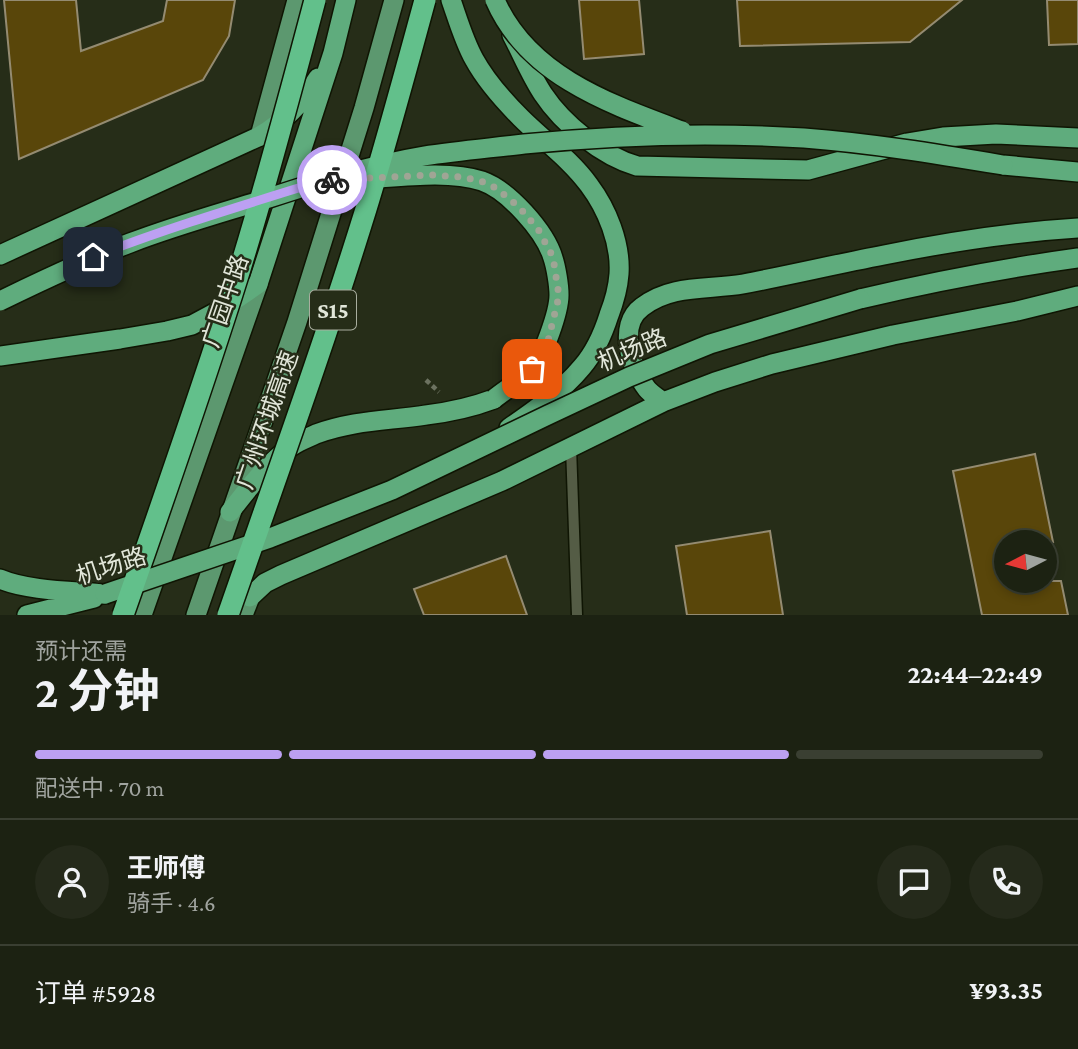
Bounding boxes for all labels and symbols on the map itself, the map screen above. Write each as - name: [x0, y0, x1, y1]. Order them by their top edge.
- courier: [297, 145, 367, 215]
- pin: [63, 227, 123, 287]
- street label: 广园中路: [196, 251, 253, 351]
- road number: S15: [310, 290, 356, 330]
- street label: 机场路: [593, 323, 670, 376]
- pin: [502, 339, 562, 399]
- street label: 广州环城高速: [230, 347, 303, 492]
- north arrow: [994, 530, 1057, 593]
- street label: 机场路: [72, 542, 149, 589]

